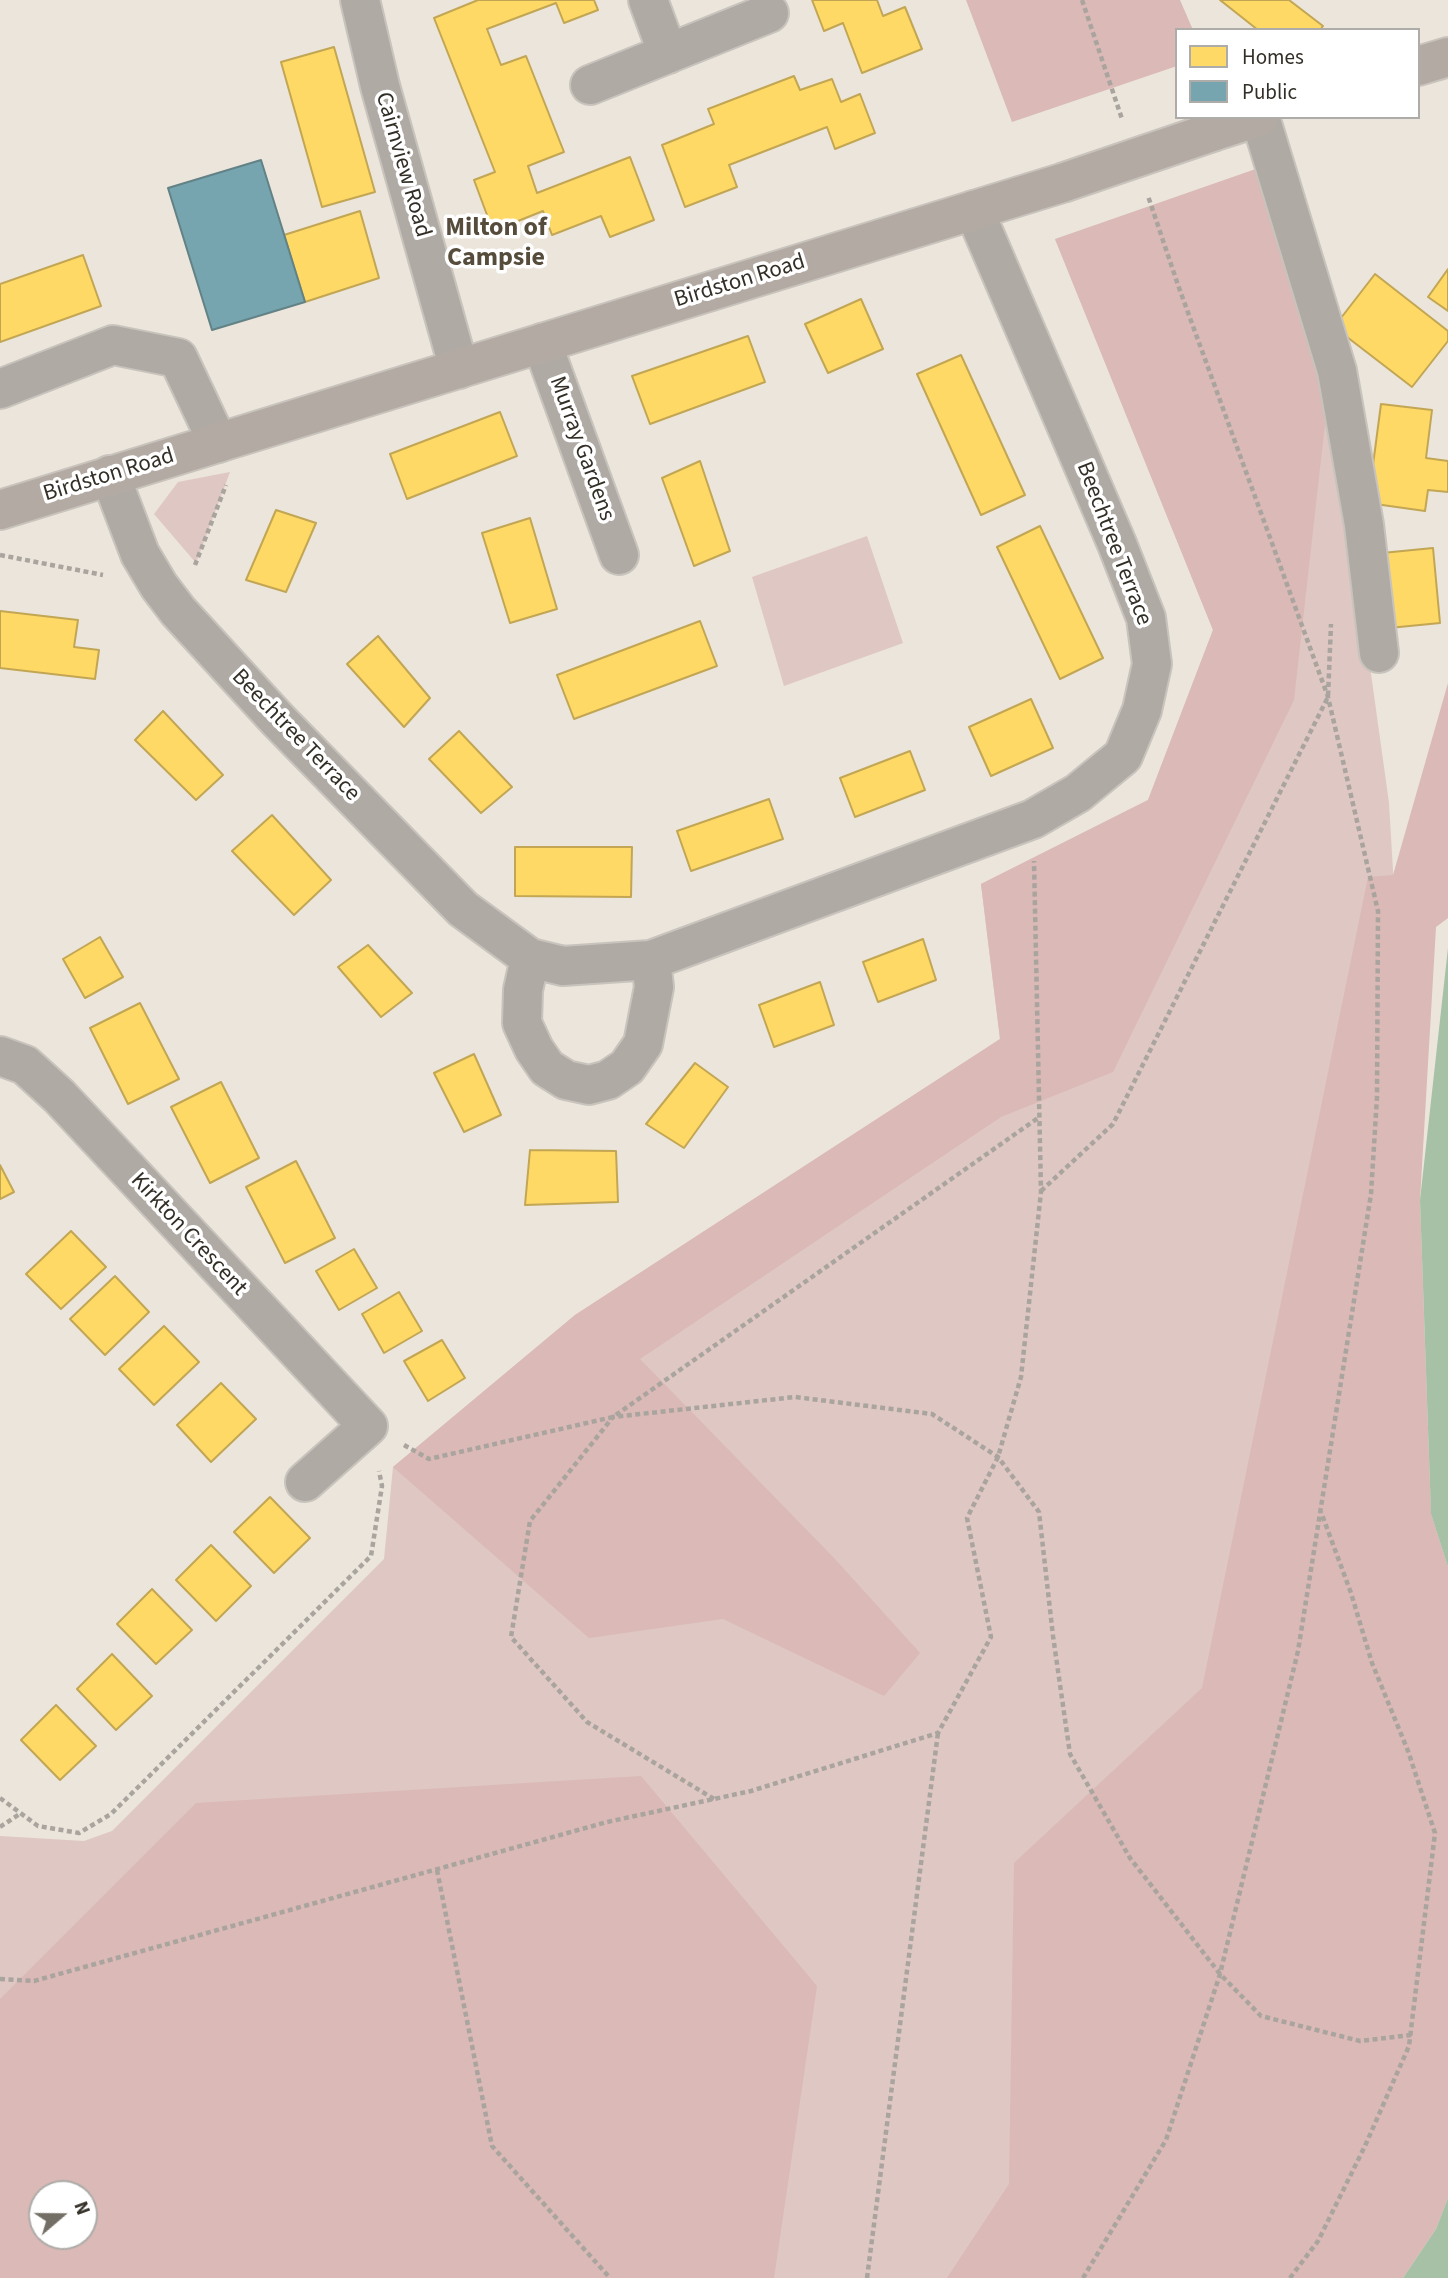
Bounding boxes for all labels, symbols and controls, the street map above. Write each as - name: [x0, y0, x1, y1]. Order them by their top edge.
- legend: [1175, 28, 1420, 119]
- text: Homes: [1242, 42, 1304, 72]
- text: Public: [1242, 77, 1297, 107]
- street label: Cairnview Road: [368, 89, 436, 241]
- district label: Milton of Campsie: [445, 213, 547, 274]
- street label: Birdston Road: [671, 249, 809, 315]
- street label: Murray Gardens: [542, 373, 620, 525]
- street label: Birdston Road: [40, 443, 178, 509]
- street label: Beechtree Terrace: [1069, 458, 1157, 630]
- street label: Beechtree Terrace: [225, 664, 365, 808]
- street label: Kirkton Crescent: [124, 1168, 252, 1302]
- north arrow: [28, 2180, 98, 2250]
- text: N: [66, 2198, 96, 2219]

